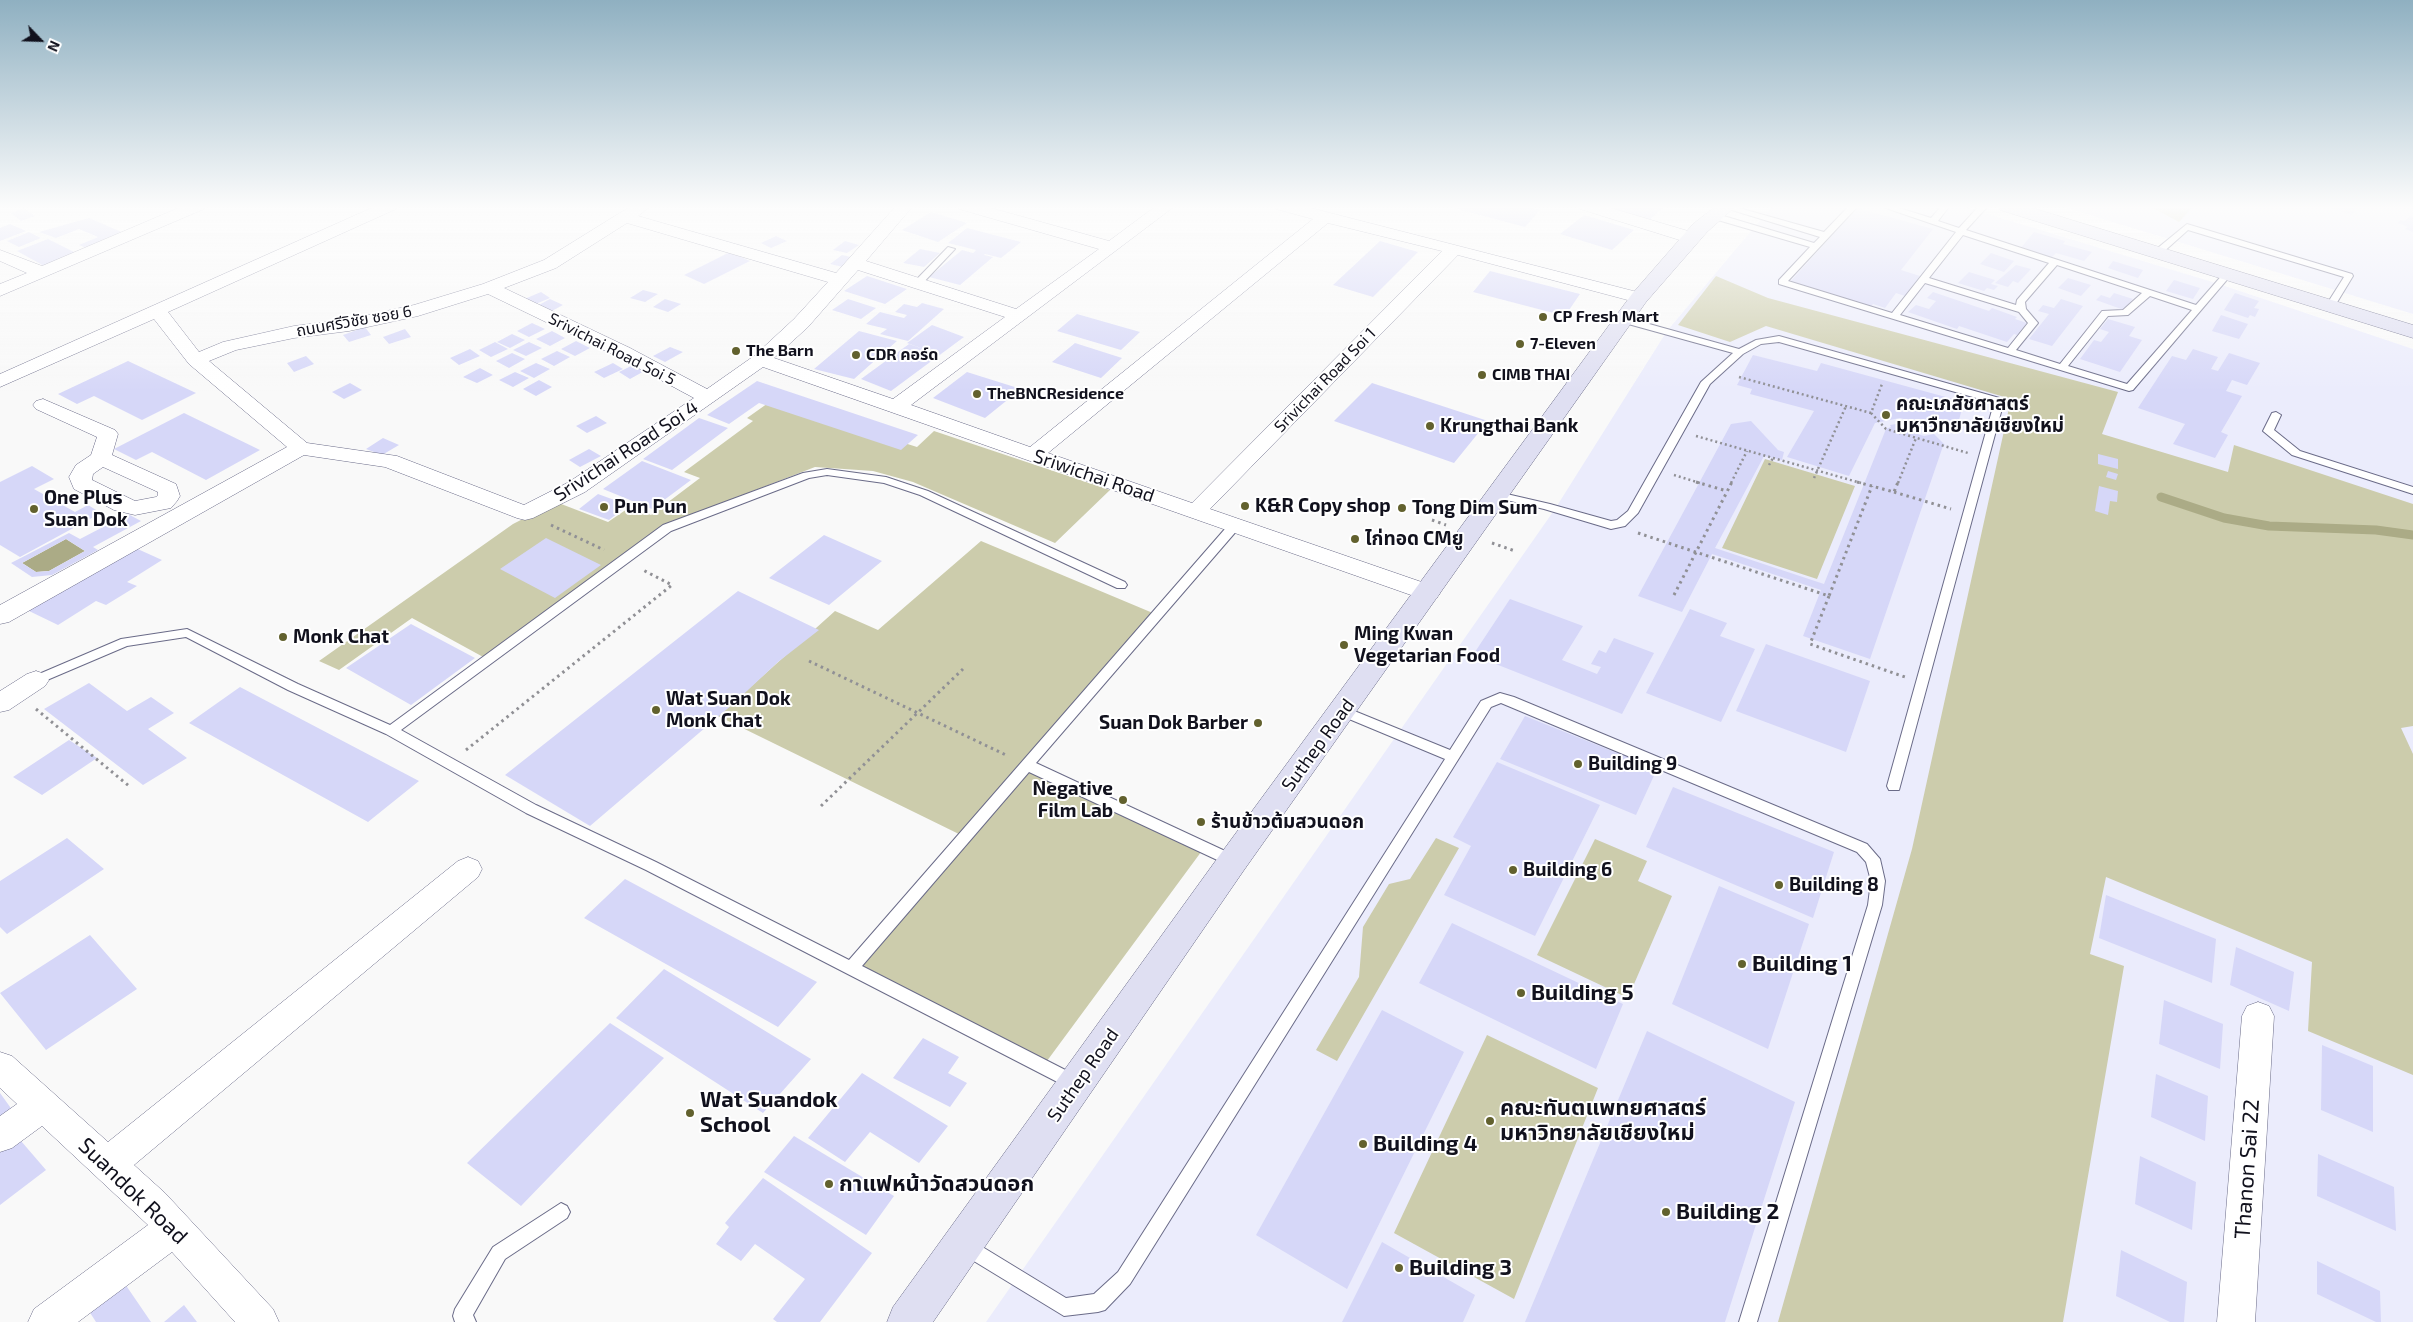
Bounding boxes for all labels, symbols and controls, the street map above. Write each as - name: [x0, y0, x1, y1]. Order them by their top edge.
- north arrow: [15, 15, 65, 65]
- text: N: [44, 38, 64, 54]
- street label: ถนนศรีวิชัย ซอย 6: [295, 301, 413, 341]
- place label: CP Fresh Mart: [1553, 307, 1659, 327]
- street label: Srivichai Road Soi 5: [545, 309, 679, 389]
- marker: CP Fresh Mart: [1537, 311, 1549, 323]
- street label: Srivichai Road Soi 1: [1270, 324, 1380, 436]
- place label: 7-Eleven: [1530, 334, 1596, 354]
- marker: 7-Eleven: [1514, 338, 1526, 350]
- place label: The Barn: [746, 341, 814, 361]
- marker: The Barn: [730, 345, 742, 357]
- place label: CDR คอร์ด: [866, 345, 938, 365]
- marker: CDR คอร์ด: [850, 349, 862, 361]
- place label: CIMB THAI: [1492, 365, 1570, 385]
- marker: CIMB THAI: [1476, 369, 1488, 381]
- place label: TheBNCResidence: [987, 384, 1124, 404]
- marker: TheBNCResidence: [971, 388, 983, 400]
- place label: คณะเภสัชศาสตร์ มหาวืทยาลัยเชียงใหม่: [1896, 393, 2064, 437]
- street label: Srivichai Road Soi 4: [550, 396, 702, 506]
- marker: คณะเภสัชศาสตร์ มหาวืทยาลัยเชียงใหม่: [1880, 409, 1892, 421]
- place label: Krungthai Bank: [1440, 415, 1578, 437]
- marker: Krungthai Bank: [1424, 420, 1436, 432]
- street label: Sriwichai Road: [1030, 445, 1158, 507]
- place label: One Plus Suan Dok: [44, 487, 128, 531]
- place label: K&R Copy shop: [1255, 495, 1391, 517]
- place label: Pun Pun: [614, 496, 687, 518]
- place label: Tong Dim Sum: [1412, 497, 1538, 519]
- marker: K&R Copy shop: [1239, 500, 1251, 512]
- marker: Pun Pun: [598, 501, 610, 513]
- marker: Tong Dim Sum: [1396, 502, 1408, 514]
- marker: One Plus Suan Dok: [28, 503, 40, 515]
- place label: ไก่ทอด CMยู: [1365, 528, 1463, 550]
- marker: ไก่ทอด CMยู: [1349, 533, 1361, 545]
- place label: Ming Kwan Vegetarian Food: [1354, 623, 1500, 667]
- place label: Monk Chat: [293, 626, 389, 648]
- marker: Monk Chat: [277, 631, 289, 643]
- marker: Ming Kwan Vegetarian Food: [1338, 639, 1350, 651]
- place label: Wat Suan Dok Monk Chat: [666, 688, 791, 732]
- street label: Suthep Road: [1277, 694, 1359, 796]
- marker: Wat Suan Dok Monk Chat: [650, 704, 662, 716]
- place label: Suan Dok Barber: [1099, 712, 1248, 734]
- marker: Suan Dok Barber: [1252, 717, 1264, 729]
- place label: Building 9: [1588, 753, 1677, 775]
- marker: Building 9: [1572, 758, 1584, 770]
- place label: Negative Film Lab: [1032, 778, 1113, 822]
- marker: Negative Film Lab: [1117, 794, 1129, 806]
- place label: ร้านข้าวต้มสวนดอก: [1211, 811, 1364, 833]
- marker: ร้านข้าวต้มสวนดอก: [1195, 816, 1207, 828]
- place label: Building 6: [1523, 859, 1612, 881]
- marker: Building 6: [1507, 864, 1519, 876]
- place label: Building 8: [1789, 874, 1879, 896]
- marker: Building 8: [1773, 879, 1785, 891]
- place label: Building 1: [1752, 951, 1852, 977]
- marker: Building 1: [1736, 958, 1748, 970]
- place label: Building 5: [1531, 980, 1634, 1006]
- marker: Building 5: [1515, 987, 1527, 999]
- street label: Suthep Road: [1042, 1024, 1124, 1126]
- place label: Wat Suandok School: [700, 1087, 838, 1138]
- place label: คณะทันตแพทยศาสตร์ มหาวิทยาลัยเชียงใหม่: [1500, 1095, 1706, 1146]
- street label: Thanon Sai 22: [2229, 1098, 2265, 1240]
- marker: Wat Suandok School: [684, 1107, 696, 1119]
- marker: คณะทันตแพทยศาสตร์ มหาวิทยาลัยเชียงใหม่: [1484, 1115, 1496, 1127]
- place label: Building 4: [1373, 1131, 1477, 1157]
- street label: Suandok Road: [73, 1132, 193, 1250]
- marker: Building 4: [1357, 1138, 1369, 1150]
- place label: กาแฟหน้าวัดสวนดอก: [839, 1171, 1034, 1197]
- marker: กาแฟหน้าวัดสวนดอก: [823, 1178, 835, 1190]
- place label: Building 2: [1676, 1199, 1779, 1225]
- marker: Building 2: [1660, 1206, 1672, 1218]
- place label: Building 3: [1409, 1255, 1512, 1281]
- marker: Building 3: [1393, 1262, 1405, 1274]

